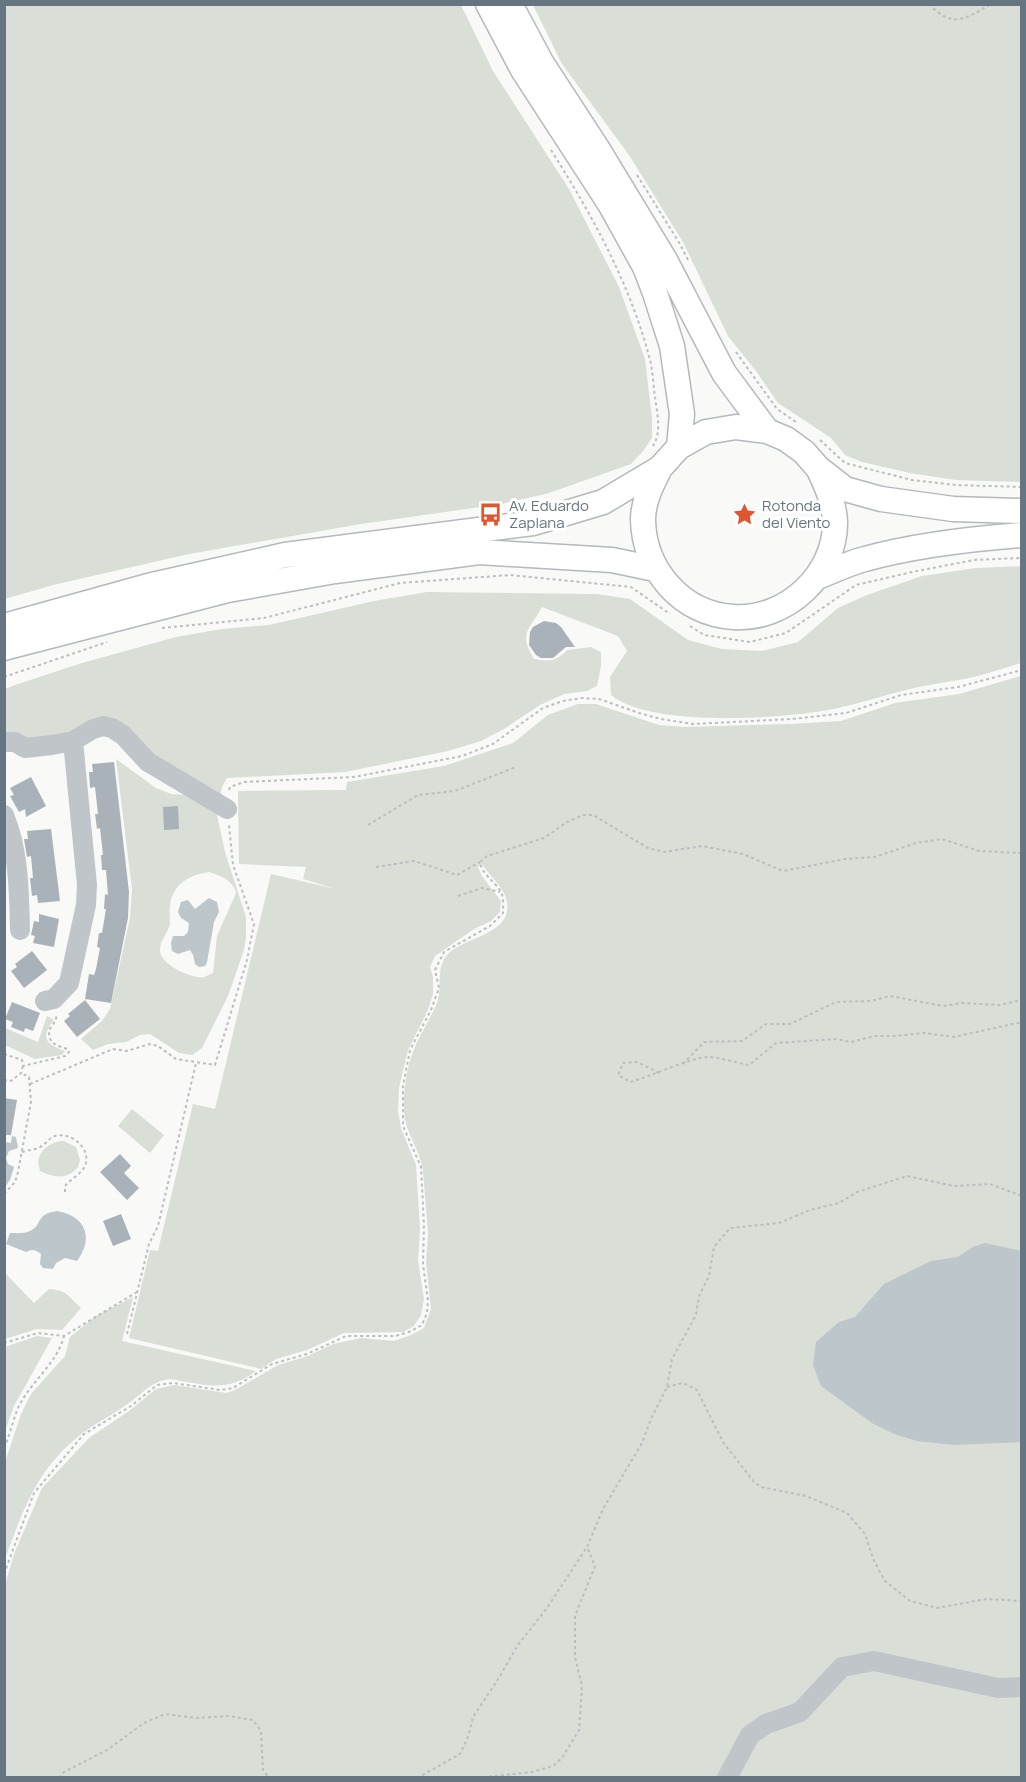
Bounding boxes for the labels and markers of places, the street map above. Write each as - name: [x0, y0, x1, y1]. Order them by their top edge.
- place label: Av. Eduardo Zaplana: [509, 495, 589, 533]
- place label: Rotonda del Viento: [762, 495, 831, 533]
- bus stop icon: Av. Eduardo Zaplana: [478, 502, 504, 528]
- place icon: Rotonda del Viento: [731, 502, 757, 528]

